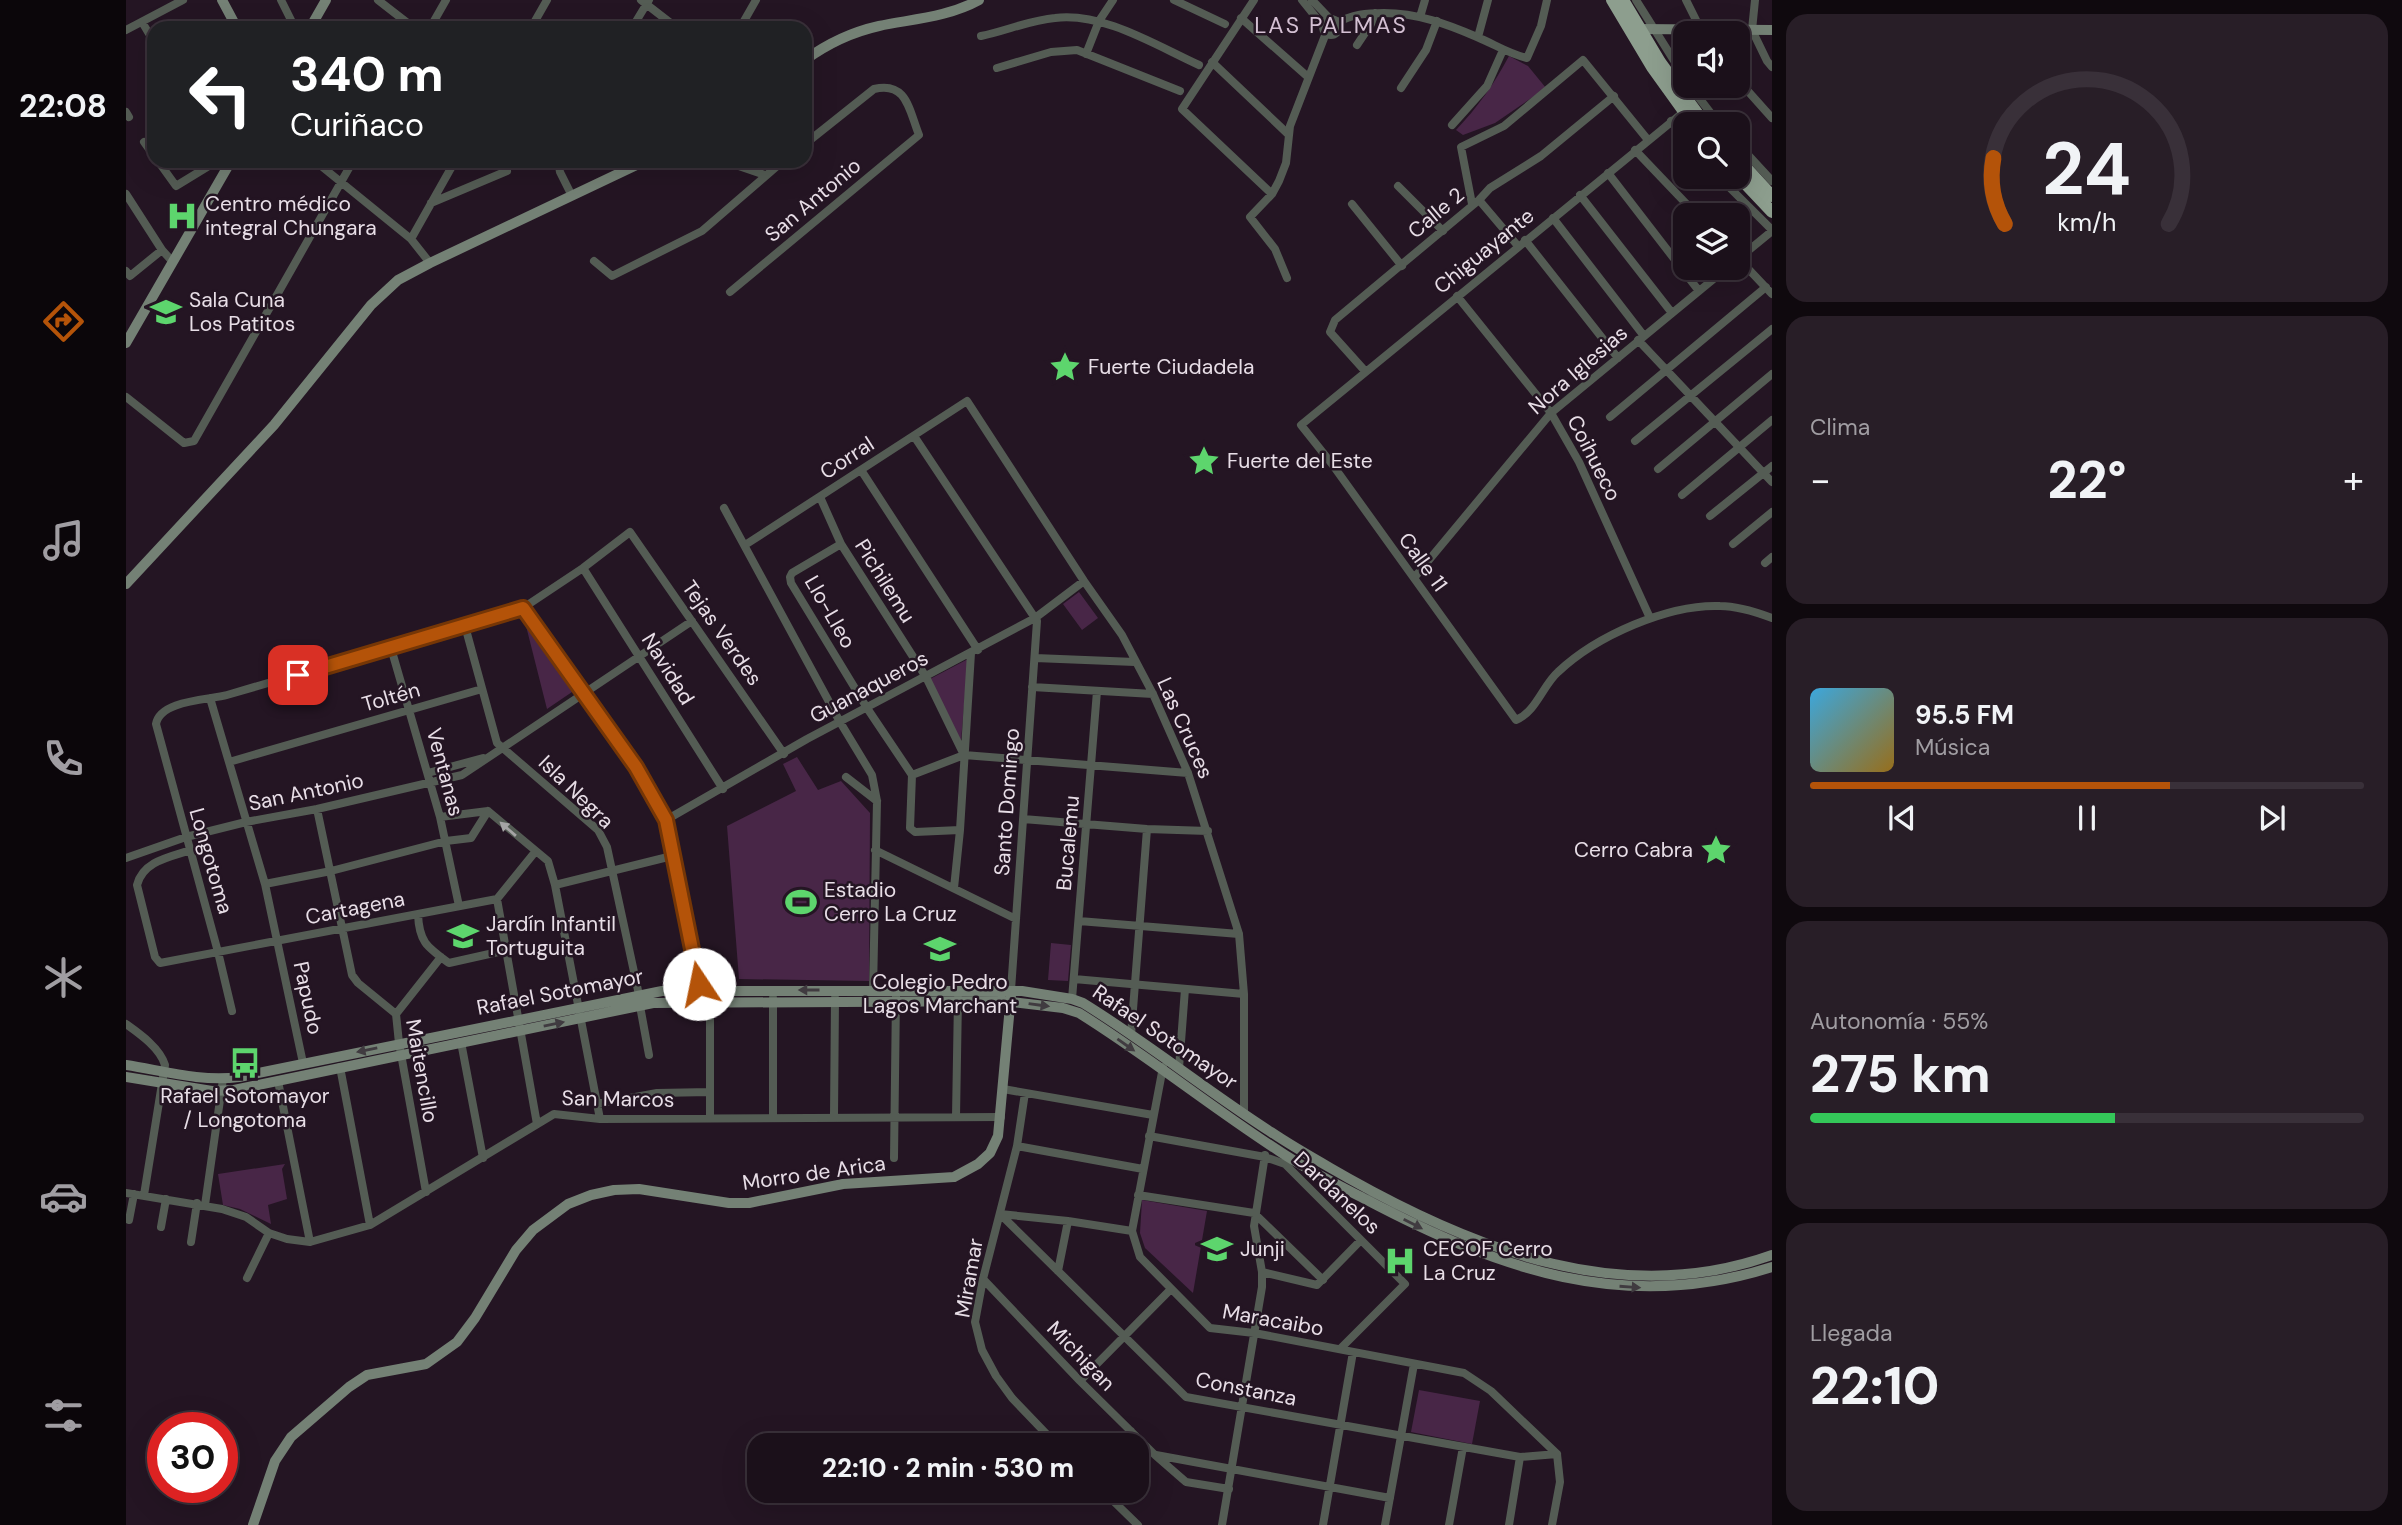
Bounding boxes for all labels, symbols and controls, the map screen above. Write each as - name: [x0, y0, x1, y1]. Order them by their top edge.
- district label: LAS PALMAS: [1254, 10, 1408, 40]
- map controls: [1673, 21, 1750, 280]
- button: sound: [1673, 21, 1750, 98]
- text: 340 m: [290, 42, 444, 106]
- icon: left: [175, 49, 266, 140]
- text: 22:08: [19, 85, 107, 127]
- text: Curiñaco: [290, 104, 424, 146]
- button: search: [1673, 112, 1750, 189]
- text: 24: [2043, 122, 2131, 217]
- street label: San Antonio: [759, 152, 867, 248]
- street label: Calle 2: [1402, 181, 1470, 245]
- place label: Centro médico integral Chungara: [205, 190, 377, 242]
- hospital icon: Centro médico integral Chungara: [165, 199, 199, 233]
- street label: Chiguayante: [1428, 202, 1540, 300]
- button: layers: [1673, 203, 1750, 280]
- text: km/h: [2057, 206, 2117, 239]
- place label: Sala Cuna Los Patitos: [189, 286, 295, 338]
- school or university icon: Sala Cuna Los Patitos: [149, 295, 183, 329]
- icon: directions: [39, 297, 88, 346]
- street label: Nora Iglesias: [1523, 319, 1633, 421]
- place icon: Fuerte Ciudadela: [1048, 350, 1082, 384]
- place label: Fuerte Ciudadela: [1088, 353, 1254, 381]
- street label: Coihueco: [1560, 410, 1628, 506]
- text: Clima: [1810, 412, 1870, 442]
- street label: Corral: [815, 430, 879, 486]
- place icon: Fuerte del Este: [1187, 444, 1221, 478]
- text: 22°: [2047, 446, 2127, 514]
- place label: Fuerte del Este: [1227, 447, 1373, 475]
- text: −: [1810, 455, 1831, 505]
- text: +: [2343, 455, 2364, 505]
- icon: music: [39, 516, 88, 565]
- street label: Calle 11: [1392, 527, 1454, 597]
- street label: Pichilemu: [848, 534, 922, 628]
- street label: Llo-Lleo: [798, 570, 862, 654]
- street label: Tejas Verdes: [676, 575, 768, 691]
- street label: Navidad: [635, 628, 701, 710]
- street label: Guanaqueros: [805, 644, 933, 730]
- pin: [268, 645, 328, 705]
- icon: arrive: [279, 656, 317, 694]
- street label: Las Cruces: [1150, 673, 1220, 783]
- street label: Toltén: [359, 675, 423, 719]
- text: 95.5 FM: [1915, 698, 2014, 732]
- street label: Ventanas: [420, 725, 470, 819]
- street label: Santo Domingo: [988, 727, 1026, 877]
- text: Música: [1915, 732, 1990, 762]
- icon: phone: [39, 734, 88, 783]
- street label: Isla Negra: [532, 749, 620, 835]
- street label: San Antonio: [246, 766, 366, 818]
- street label: Bucalemu: [1050, 794, 1086, 892]
- icon: previous: [1883, 799, 1921, 837]
- icon: pause: [2068, 799, 2106, 837]
- icon: next: [2253, 799, 2291, 837]
- street label: Longotoma: [183, 805, 239, 917]
- one-way arrow: [500, 822, 517, 837]
- place icon: Cerro Cabra: [1699, 833, 1733, 867]
- place label: Cerro Cabra: [1574, 836, 1693, 864]
- place label: Estadio Cerro La Cruz: [824, 876, 957, 928]
- street label: Cartagena: [303, 885, 407, 931]
- sports icon: Estadio Cerro La Cruz: [784, 885, 818, 919]
- place label: Jardín Infantil Tortuguita: [486, 910, 616, 962]
- school or university icon: Jardín Infantil Tortuguita: [446, 919, 480, 953]
- school or university icon: Colegio Pedro Lagos Marchant: [923, 932, 957, 966]
- position arrow: [662, 947, 736, 1021]
- icon: climate: [39, 953, 88, 1002]
- street label: Papudo: [287, 959, 329, 1037]
- street label: Rafael Sotomayor: [474, 962, 646, 1022]
- place label: Colegio Pedro Lagos Marchant: [863, 968, 1017, 1020]
- street label: Rafael Sotomayor: [1087, 978, 1243, 1096]
- one-way arrow: [798, 984, 820, 996]
- one-way arrow: [1029, 1000, 1051, 1011]
- text: Autonomía · 55%: [1810, 1006, 1988, 1036]
- street label: Maitencillo: [399, 1017, 445, 1125]
- one-way arrow: [543, 1018, 565, 1029]
- one-way arrow: [1117, 1038, 1135, 1052]
- text: 275 km: [1810, 1040, 1991, 1108]
- one-way arrow: [356, 1045, 378, 1056]
- bus stop icon: Rafael Sotomayor / Longotoma: [228, 1046, 262, 1080]
- place label: Rafael Sotomayor / Longotoma: [160, 1082, 330, 1134]
- street label: San Marcos: [561, 1084, 675, 1114]
- street label: Dardanelos: [1287, 1145, 1387, 1241]
- street label: Morro de Arica: [741, 1149, 887, 1197]
- icon: car: [39, 1172, 88, 1221]
- one-way arrow: [1403, 1219, 1423, 1230]
- school or university icon: Junji: [1200, 1232, 1234, 1266]
- place label: Junji: [1240, 1235, 1285, 1263]
- place label: CECOF Cerro La Cruz: [1423, 1235, 1553, 1287]
- street label: Miramar: [948, 1236, 990, 1320]
- hospital icon: CECOF Cerro La Cruz: [1383, 1244, 1417, 1278]
- one-way arrow: [1619, 1282, 1641, 1293]
- street label: Maracaibo: [1220, 1297, 1326, 1343]
- street label: Michigan: [1041, 1315, 1121, 1397]
- text: Llegada: [1810, 1318, 1893, 1348]
- text: 22:10: [1810, 1352, 1940, 1420]
- street label: Constanza: [1193, 1365, 1299, 1413]
- icon: filters: [39, 1391, 88, 1440]
- speed limit sign: 30: [147, 1412, 238, 1503]
- text: 22:10 · 2 min · 530 m: [822, 1451, 1074, 1485]

